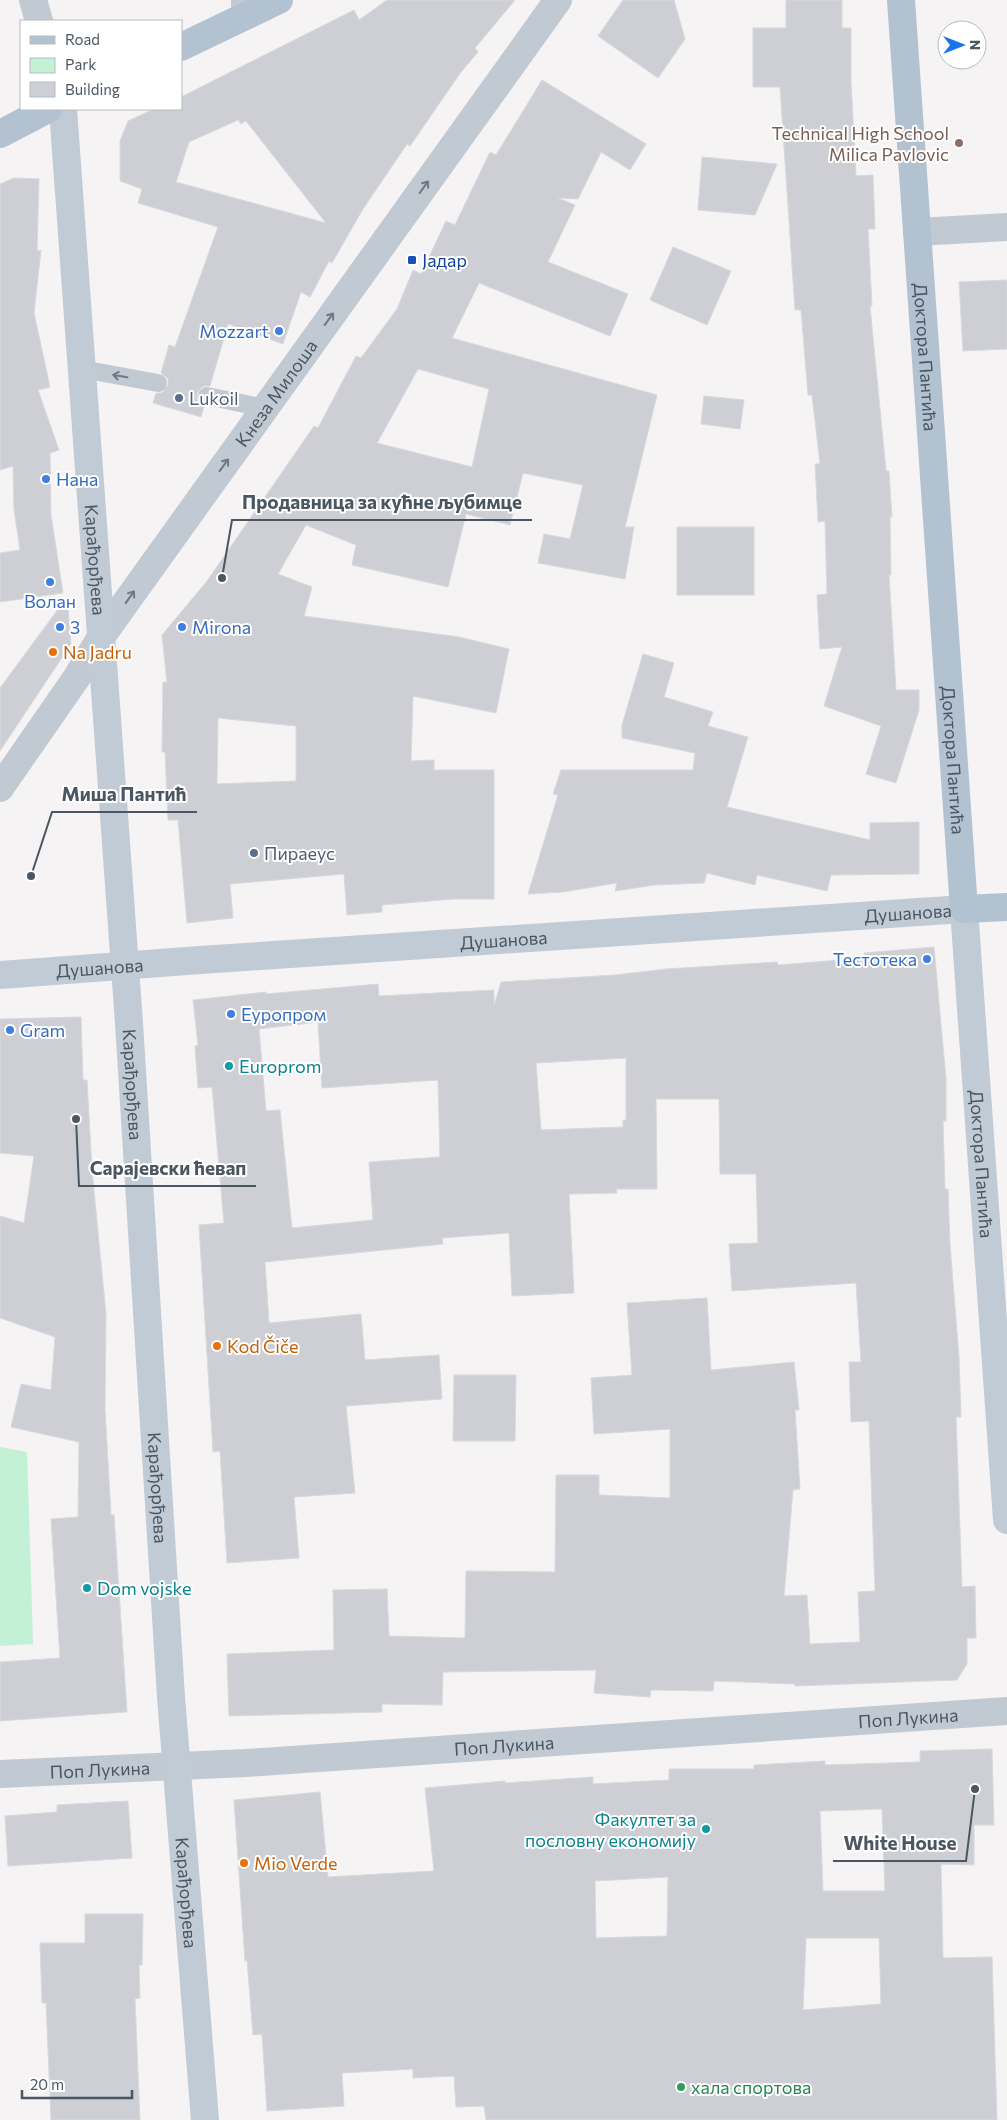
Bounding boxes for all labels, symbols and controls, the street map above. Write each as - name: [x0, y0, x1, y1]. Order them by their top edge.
- legend: [20, 20, 182, 110]
- north arrow: [937, 20, 987, 70]
- text: Road: [65, 30, 100, 48]
- text: N: [967, 40, 984, 50]
- text: Park: [65, 55, 96, 73]
- text: Building: [65, 80, 120, 98]
- place label: Technical High School Milica Pavlovic: [771, 122, 949, 165]
- marker: Technical High School Milica Pavlovic: [953, 137, 965, 149]
- one-way arrow: [419, 180, 429, 194]
- place label: Јадар: [422, 249, 467, 271]
- marker: Јадар: [406, 254, 418, 266]
- street label: Доктора Пантића: [910, 282, 942, 432]
- one-way arrow: [324, 312, 334, 326]
- place label: Mozzart: [199, 320, 269, 342]
- marker: Mozzart: [273, 325, 285, 337]
- street label: Кнеза Милоша: [230, 335, 322, 451]
- one-way arrow: [112, 371, 128, 381]
- place label: Lukoil: [189, 387, 239, 409]
- marker: Lukoil: [173, 392, 185, 404]
- one-way arrow: [219, 458, 229, 472]
- place label: Нана: [56, 468, 98, 490]
- marker: Нана: [40, 473, 52, 485]
- callout: Продавница за кућне љубимце: [232, 486, 532, 520]
- text: Продавница за кућне љубимце: [242, 490, 522, 513]
- street label: Карађорђева: [81, 503, 111, 616]
- marker: Волан: [44, 576, 56, 588]
- place label: Волан: [24, 590, 76, 612]
- one-way arrow: [125, 590, 135, 604]
- place label: 3: [70, 616, 80, 638]
- place label: Mirona: [192, 616, 251, 638]
- marker: 3: [54, 621, 66, 633]
- marker: Mirona: [176, 621, 188, 633]
- place label: Na Jadru: [63, 641, 132, 663]
- marker: Na Jadru: [47, 646, 59, 658]
- street label: Доктора Пантића: [938, 685, 970, 835]
- callout: Миша Пантић: [52, 778, 197, 812]
- text: Миша Пантић: [61, 782, 187, 805]
- place label: Пираеус: [264, 842, 335, 864]
- marker: Пираеус: [248, 847, 260, 859]
- street label: Душанова: [863, 899, 952, 927]
- street label: Душанова: [459, 926, 548, 954]
- place label: Тестотека: [833, 948, 917, 970]
- street label: Душанова: [55, 953, 144, 982]
- marker: Тестотека: [921, 953, 933, 965]
- place label: Еуропром: [241, 1003, 326, 1025]
- marker: Еуропром: [225, 1008, 237, 1020]
- place label: Gram: [20, 1019, 65, 1041]
- marker: Gram: [4, 1024, 16, 1036]
- street label: Карађорђева: [118, 1028, 147, 1141]
- place label: Europrom: [239, 1055, 321, 1077]
- marker: Europrom: [223, 1060, 235, 1072]
- street label: Доктора Пантића: [966, 1089, 998, 1239]
- callout: Сарајевски ћевап: [79, 1152, 256, 1186]
- text: Сарајевски ћевап: [90, 1156, 246, 1179]
- place label: Kod Čiče: [227, 1335, 298, 1357]
- marker: Kod Čiče: [211, 1340, 223, 1352]
- street label: Карађорђева: [144, 1431, 172, 1544]
- place label: Dom vojske: [97, 1577, 191, 1599]
- marker: Dom vojske: [81, 1582, 93, 1594]
- street label: Поп Лукина: [857, 1703, 959, 1732]
- street label: Поп Лукина: [453, 1731, 555, 1760]
- street label: Поп Лукина: [49, 1756, 151, 1783]
- place label: Факултет за пословну економију: [525, 1808, 696, 1851]
- marker: Факултет за пословну економију: [700, 1823, 712, 1835]
- callout: White House: [833, 1827, 966, 1861]
- text: White House: [843, 1831, 957, 1854]
- street label: Карађорђева: [171, 1836, 202, 1949]
- place label: Mio Verde: [254, 1852, 337, 1874]
- marker: Mio Verde: [238, 1857, 250, 1869]
- scale bar: [22, 2068, 132, 2100]
- text: 20 m: [30, 2075, 64, 2093]
- place label: хала спортова: [691, 2076, 811, 2098]
- marker: хала спортова: [675, 2081, 687, 2093]

